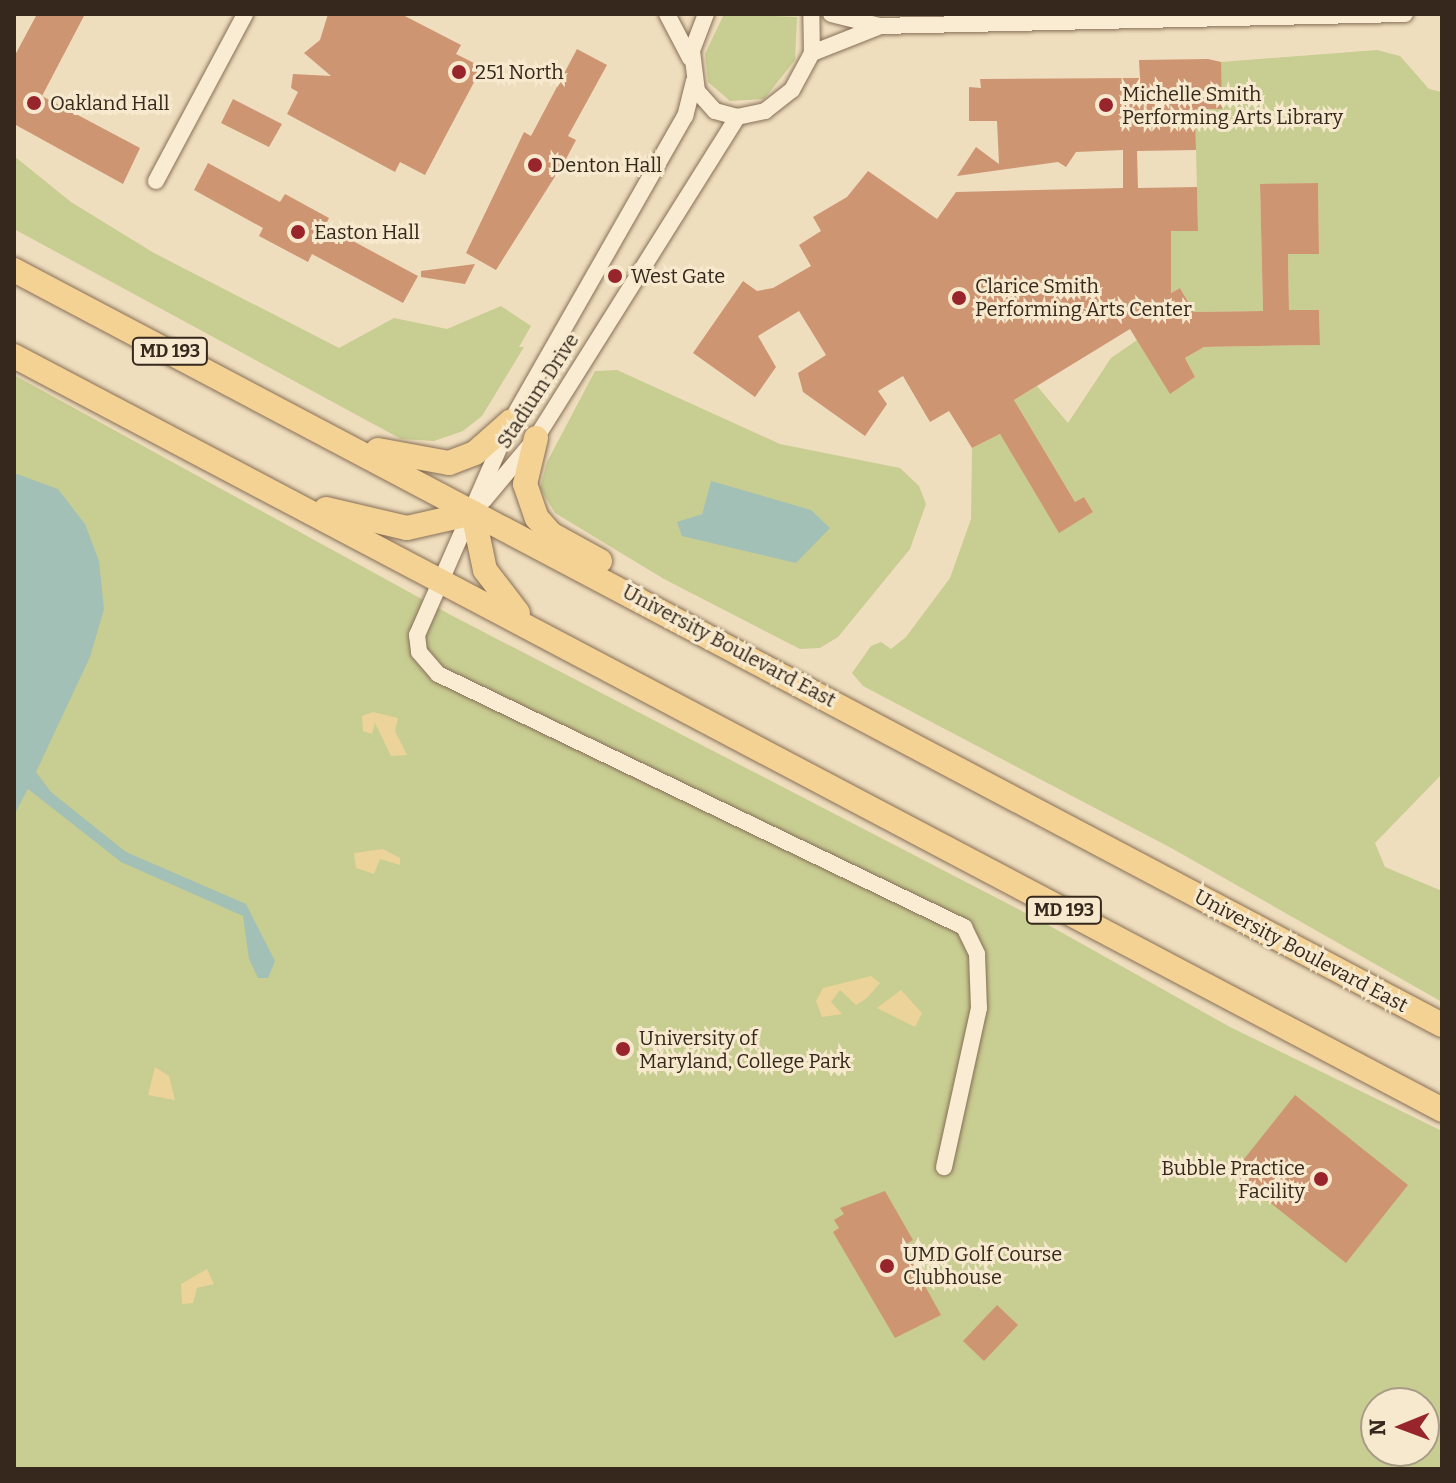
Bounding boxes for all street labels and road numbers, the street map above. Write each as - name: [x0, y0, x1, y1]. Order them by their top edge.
- street label: Stadium Drive: [492, 329, 584, 453]
- road number: MD 193: [130, 337, 210, 365]
- street label: University Boulevard East: [618, 580, 840, 712]
- street label: University Boulevard East: [1190, 885, 1412, 1017]
- road number: MD 193: [1024, 896, 1104, 924]

